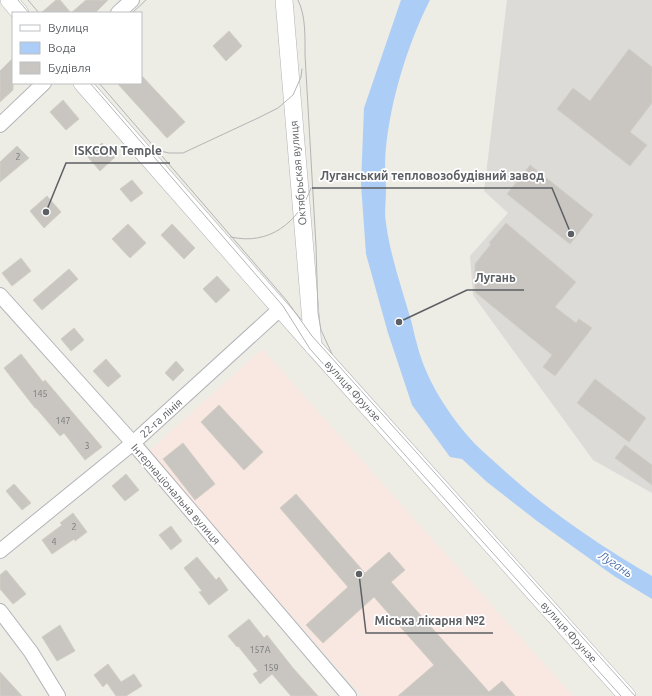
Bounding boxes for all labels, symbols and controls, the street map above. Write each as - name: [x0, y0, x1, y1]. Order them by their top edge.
- legend: [12, 12, 142, 84]
- text: Вулиця: [48, 21, 89, 34]
- text: Вода: [48, 41, 76, 54]
- text: Будівля: [48, 61, 91, 74]
- street label: Октябрьская вулиця: [287, 120, 309, 226]
- callout: ISKCON Temple: [66, 139, 170, 163]
- text: ISKCON Temple: [74, 144, 162, 157]
- house number: 2: [15, 152, 21, 162]
- callout: Луганський тепловозобудівний завод: [312, 164, 552, 188]
- text: Луганський тепловозобудівний завод: [320, 169, 544, 182]
- callout: Лугань: [467, 266, 524, 290]
- text: Лугань: [474, 271, 516, 284]
- street label: вулиця Фрунзе: [322, 358, 384, 424]
- house number: 145: [32, 389, 48, 399]
- street label: 22-га лінія: [138, 396, 184, 440]
- house number: 147: [55, 416, 71, 426]
- house number: 3: [84, 441, 90, 451]
- street label: Інтернаціональна вулиця: [129, 441, 223, 547]
- house number: 2: [71, 522, 77, 532]
- house number: 4: [51, 537, 57, 547]
- water label: Лугань: [596, 548, 635, 580]
- street label: вулиця Фрунзе: [538, 599, 600, 665]
- callout: Міська лікарня №2: [366, 609, 493, 633]
- text: Міська лікарня №2: [375, 614, 486, 627]
- house number: 157А: [249, 645, 271, 655]
- house number: 159: [263, 663, 279, 673]

